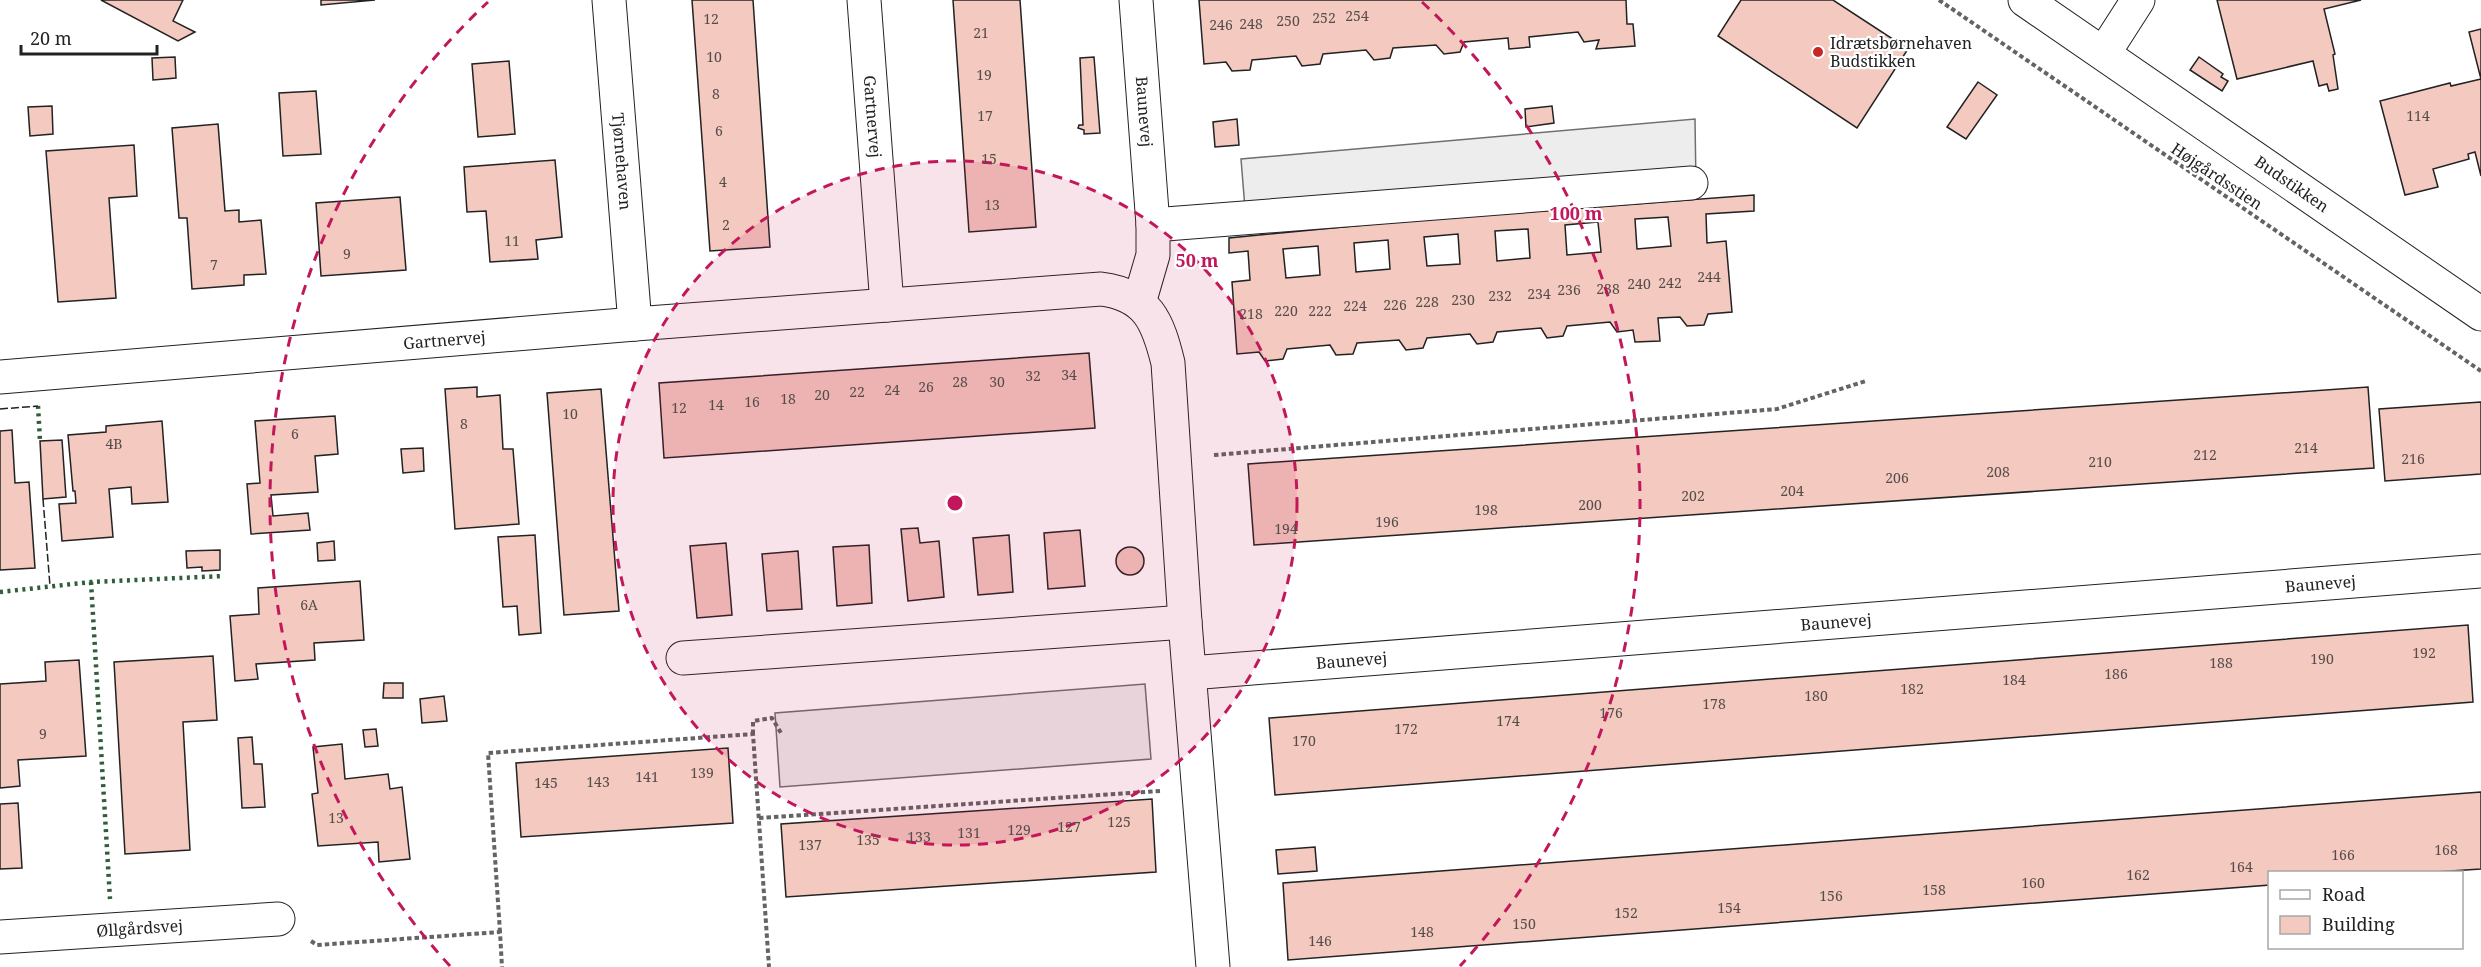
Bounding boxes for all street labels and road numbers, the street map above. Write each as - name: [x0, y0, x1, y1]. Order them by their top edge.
- street label: Gartnervej: [859, 75, 887, 159]
- street label: Baunevej: [1131, 75, 1158, 148]
- street label: Tjørnehaven: [607, 112, 637, 211]
- street label: Højgårdsstien: [2167, 137, 2267, 215]
- street label: Budstikken: [2250, 150, 2333, 217]
- street label: Gartnervej: [402, 326, 487, 354]
- street label: Baunevej: [2284, 570, 2357, 597]
- street label: Baunevej: [1800, 608, 1872, 636]
- street label: Baunevej: [1315, 646, 1388, 674]
- street label: Øllgårdsvej: [96, 914, 184, 942]

